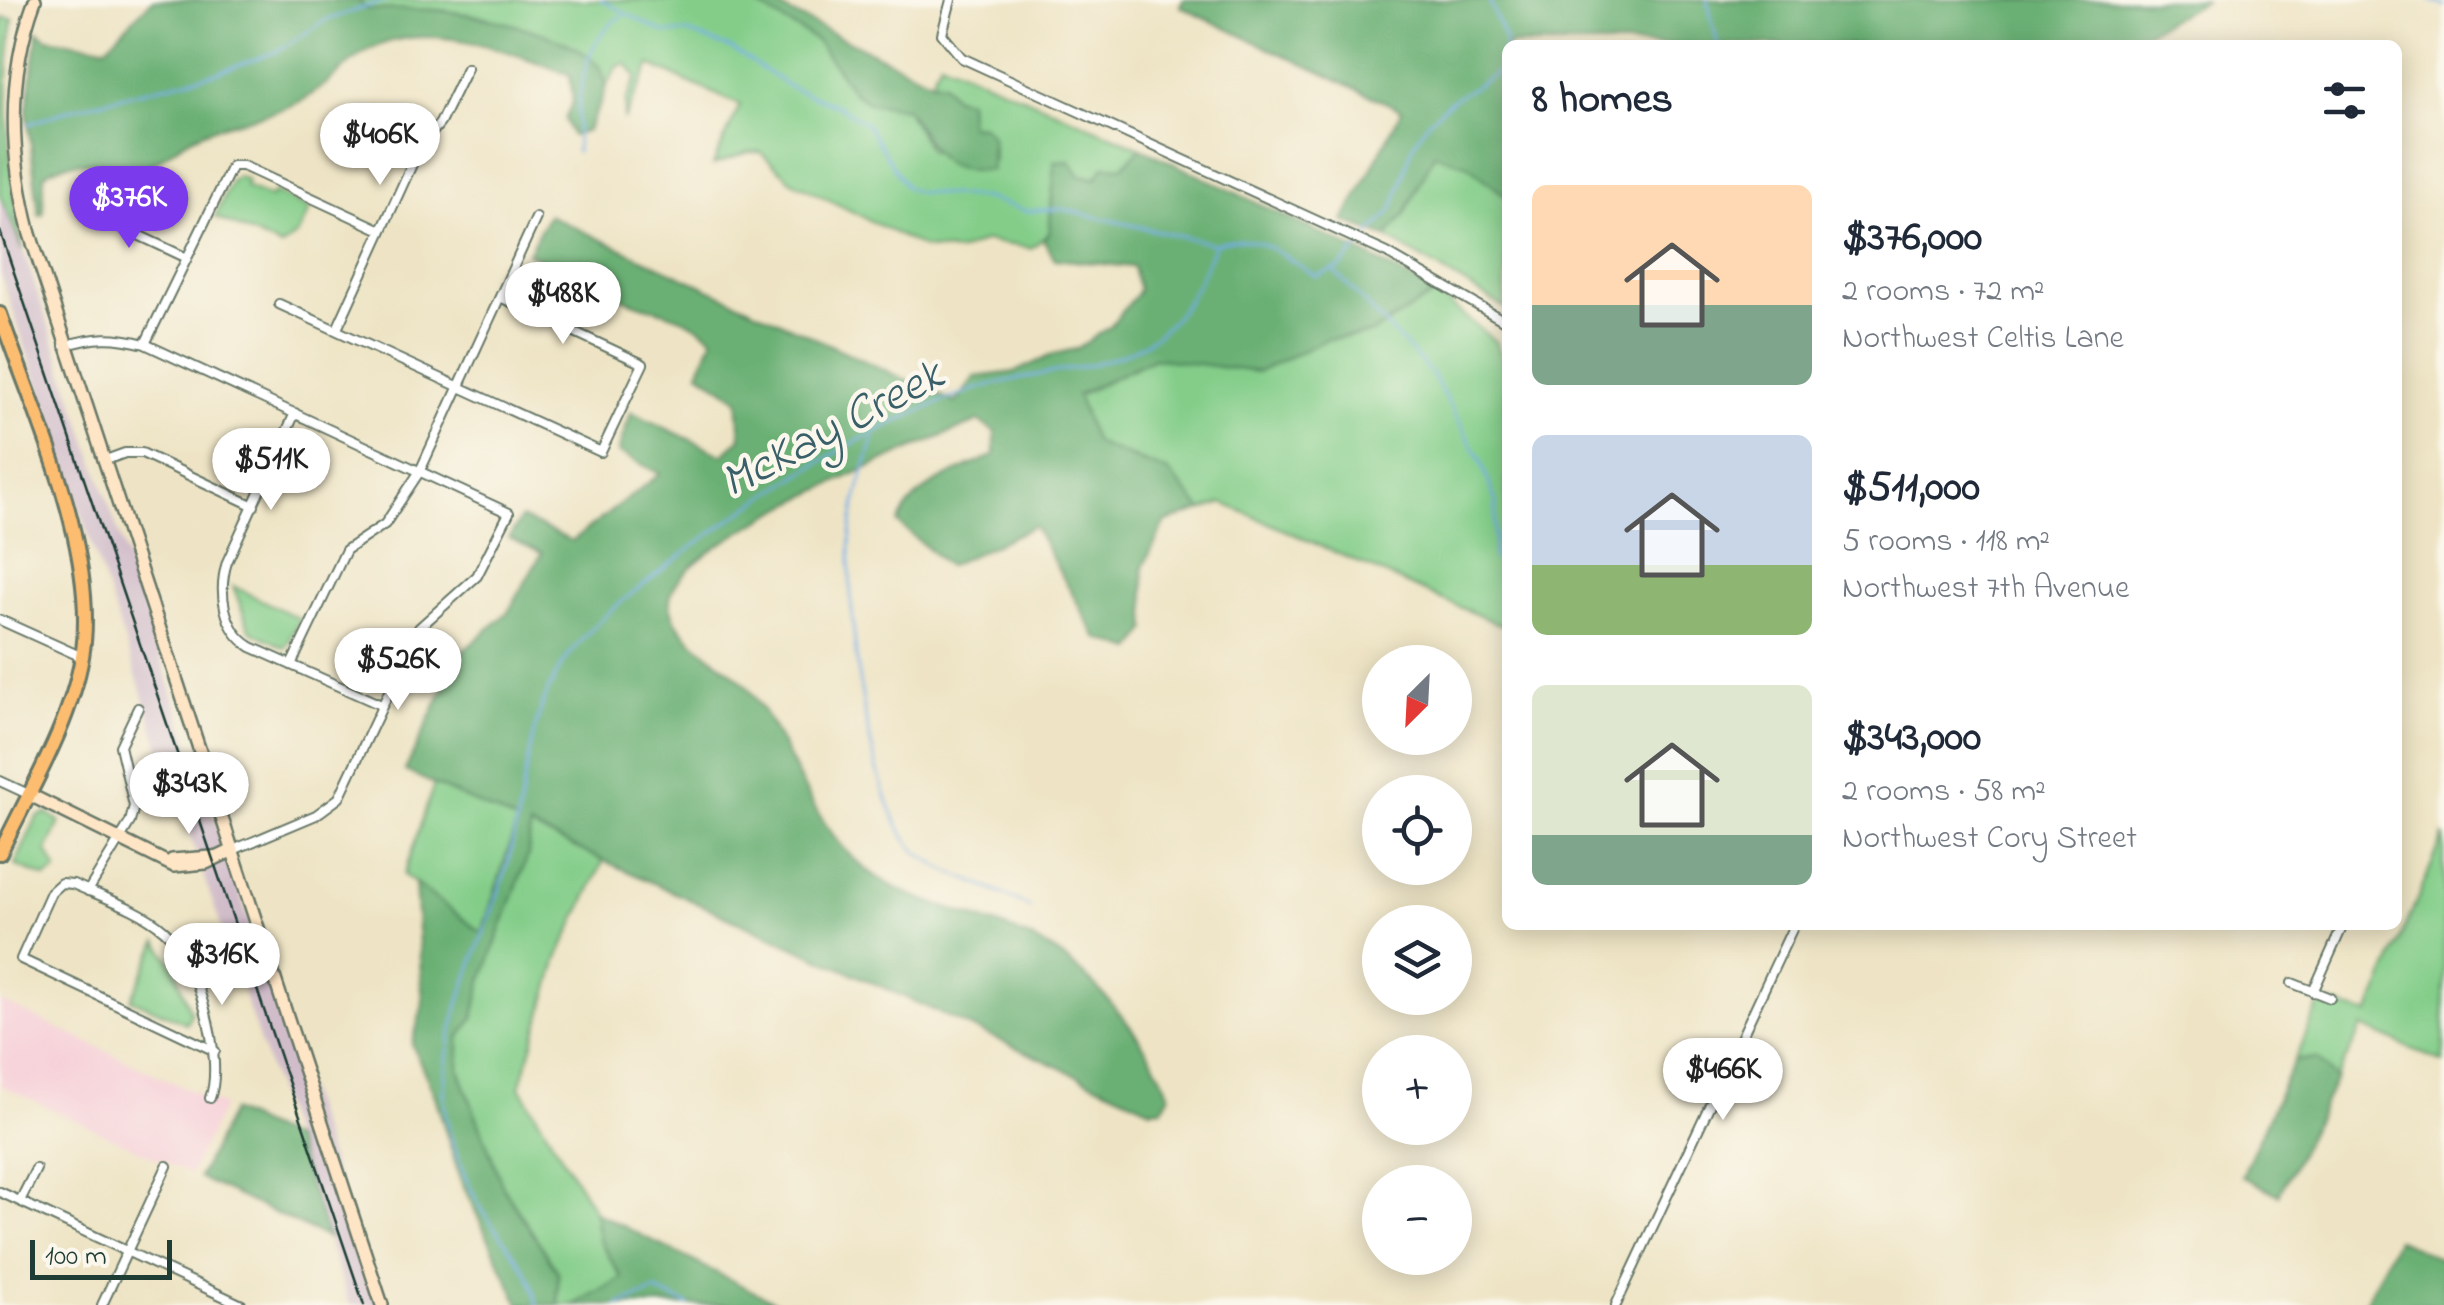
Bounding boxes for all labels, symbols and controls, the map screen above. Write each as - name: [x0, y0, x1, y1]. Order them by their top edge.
- text: 8 homes: [1532, 70, 1673, 131]
- icon: filters: [2317, 73, 2372, 128]
- pin: $406K: [310, 103, 450, 188]
- text: $406K: [342, 112, 418, 159]
- pin: $376K: [59, 166, 199, 251]
- text: $376K: [91, 175, 167, 222]
- text: $376,000: [1842, 208, 1982, 269]
- icon: home: [1612, 225, 1732, 345]
- pin: $488K: [493, 262, 633, 347]
- text: 2 rooms · 72 m²: [1842, 269, 2044, 316]
- text: $488K: [527, 271, 599, 318]
- text: Northwest Celtis Lane: [1842, 316, 2124, 363]
- water label: McKay Creek: [709, 341, 959, 518]
- pin: $511K: [201, 428, 341, 513]
- text: $511K: [234, 437, 308, 484]
- text: $511,000: [1842, 458, 1980, 519]
- icon: home: [1612, 475, 1732, 595]
- text: 5 rooms · 118 m²: [1842, 519, 2050, 566]
- text: Northwest 7th Avenue: [1842, 566, 2129, 613]
- pin: $526K: [328, 628, 468, 713]
- text: $526K: [356, 637, 440, 684]
- north arrow: [1362, 645, 1472, 755]
- map controls: [1362, 645, 1472, 1275]
- text: $343,000: [1842, 708, 1981, 769]
- icon: home: [1612, 725, 1732, 845]
- pin: $343K: [119, 752, 259, 837]
- text: $343K: [152, 761, 226, 808]
- text: 2 rooms · 58 m²: [1842, 769, 2046, 816]
- button: locate: [1362, 775, 1472, 885]
- text: Northwest Cory Street: [1842, 816, 2137, 863]
- button: layers: [1362, 905, 1472, 1015]
- pin: $316K: [152, 923, 292, 1008]
- text: $316K: [186, 932, 258, 979]
- button: +: [1362, 1035, 1472, 1145]
- pin: $466K: [1653, 1038, 1793, 1123]
- text: $466K: [1685, 1047, 1761, 1094]
- button: −: [1362, 1165, 1472, 1275]
- scale bar: [30, 1235, 172, 1280]
- text: 100 m: [45, 1237, 107, 1278]

